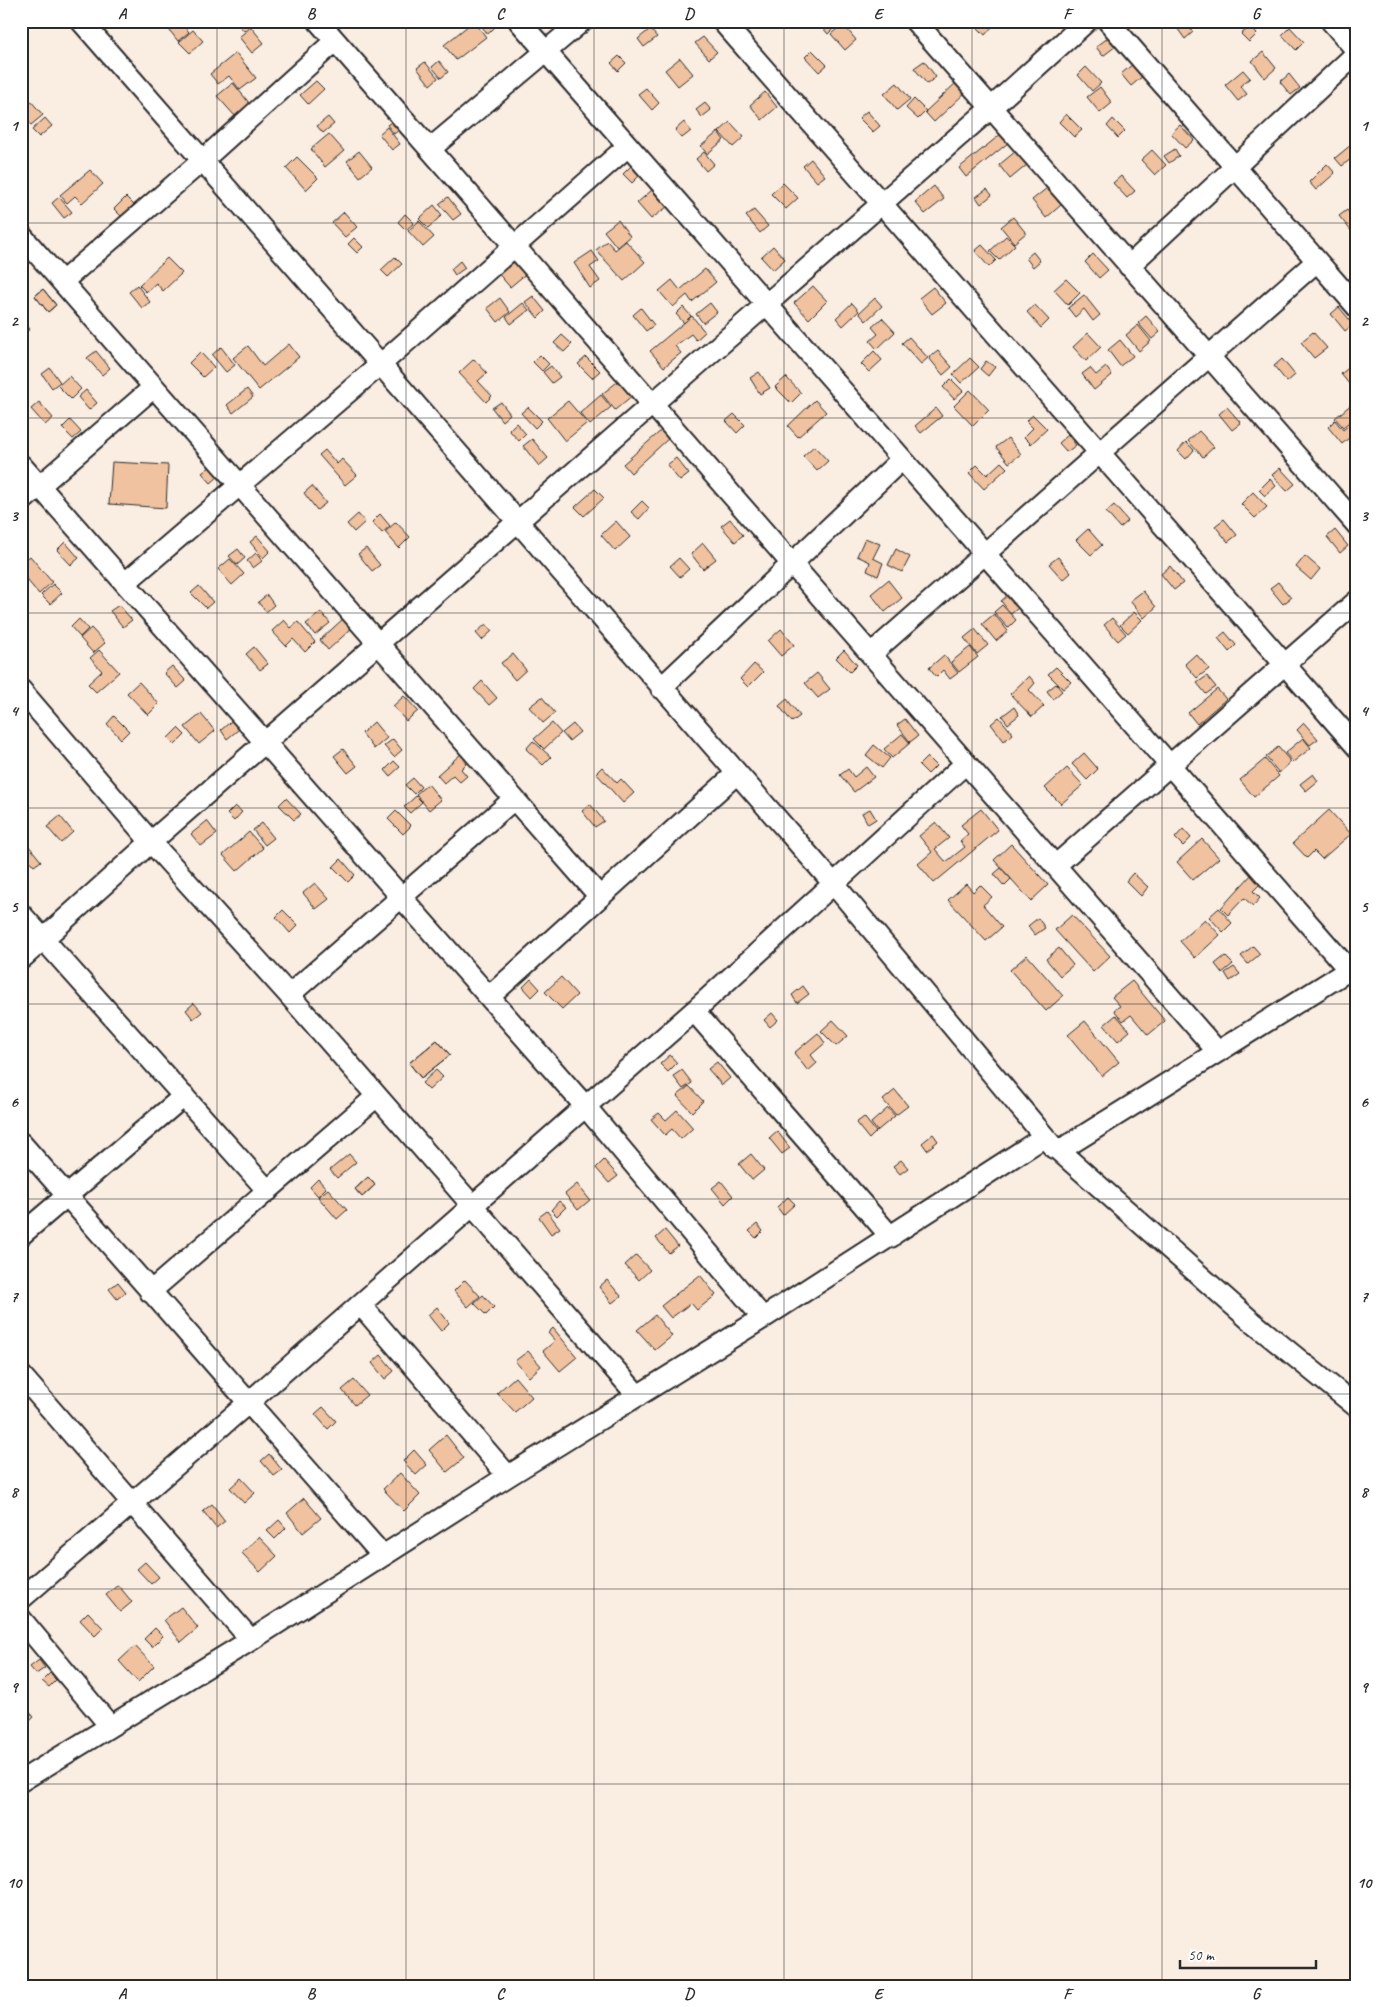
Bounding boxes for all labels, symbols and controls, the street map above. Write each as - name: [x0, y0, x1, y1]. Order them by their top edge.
- text: A: [118, 4, 128, 24]
- text: B: [307, 4, 317, 24]
- text: C: [496, 4, 506, 24]
- text: D: [684, 4, 695, 24]
- text: E: [874, 4, 885, 24]
- text: F: [1063, 4, 1074, 24]
- text: G: [1252, 4, 1262, 24]
- text: 1: [10, 116, 19, 136]
- text: 1: [1360, 116, 1369, 136]
- text: 2: [10, 311, 19, 331]
- text: 2: [1360, 311, 1369, 331]
- text: 3: [10, 506, 19, 526]
- text: 3: [1360, 506, 1369, 526]
- text: 4: [10, 701, 19, 721]
- text: 4: [1360, 701, 1369, 721]
- text: 5: [11, 897, 20, 917]
- text: 5: [1361, 897, 1370, 917]
- text: 6: [10, 1092, 19, 1112]
- text: 6: [1360, 1092, 1369, 1112]
- text: 7: [10, 1287, 19, 1307]
- text: 7: [1360, 1287, 1369, 1307]
- text: 8: [10, 1482, 19, 1502]
- text: 8: [1360, 1482, 1369, 1502]
- text: 9: [10, 1677, 19, 1697]
- text: 9: [1360, 1677, 1369, 1697]
- text: 10: [7, 1873, 23, 1893]
- text: 10: [1357, 1873, 1373, 1893]
- scale bar: [1180, 1937, 1317, 1969]
- text: 50 m: [1188, 1946, 1215, 1965]
- text: A: [118, 1984, 128, 2004]
- text: B: [307, 1984, 317, 2004]
- text: C: [496, 1984, 506, 2004]
- text: D: [684, 1984, 695, 2004]
- text: E: [874, 1984, 885, 2004]
- text: F: [1063, 1984, 1074, 2004]
- text: G: [1252, 1984, 1262, 2004]

